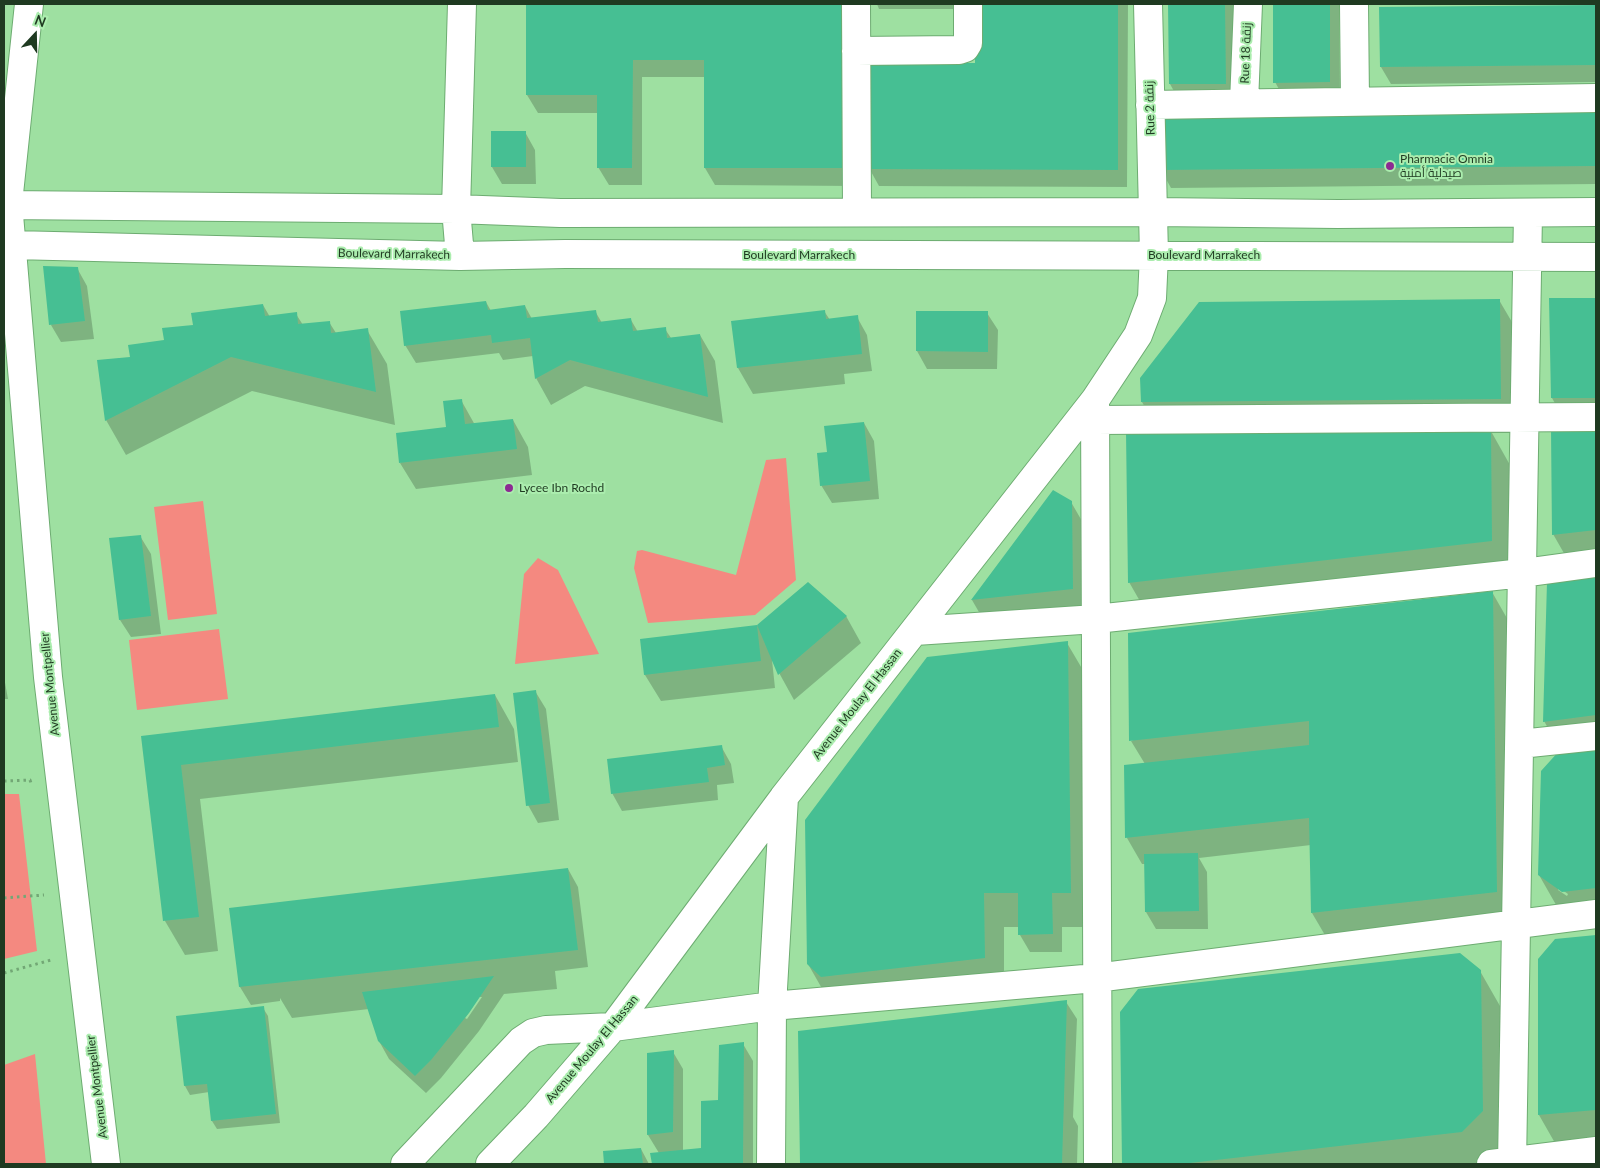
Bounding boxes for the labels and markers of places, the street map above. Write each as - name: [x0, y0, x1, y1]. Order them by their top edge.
- place label: Pharmacie Omnia صيدلية أمنية: [1400, 152, 1493, 180]
- marker: Pharmacie Omnia صيدلية أمنية: [1384, 160, 1396, 172]
- place label: Lycee Ibn Rochd: [519, 481, 604, 495]
- marker: Lycee Ibn Rochd: [503, 482, 515, 494]

